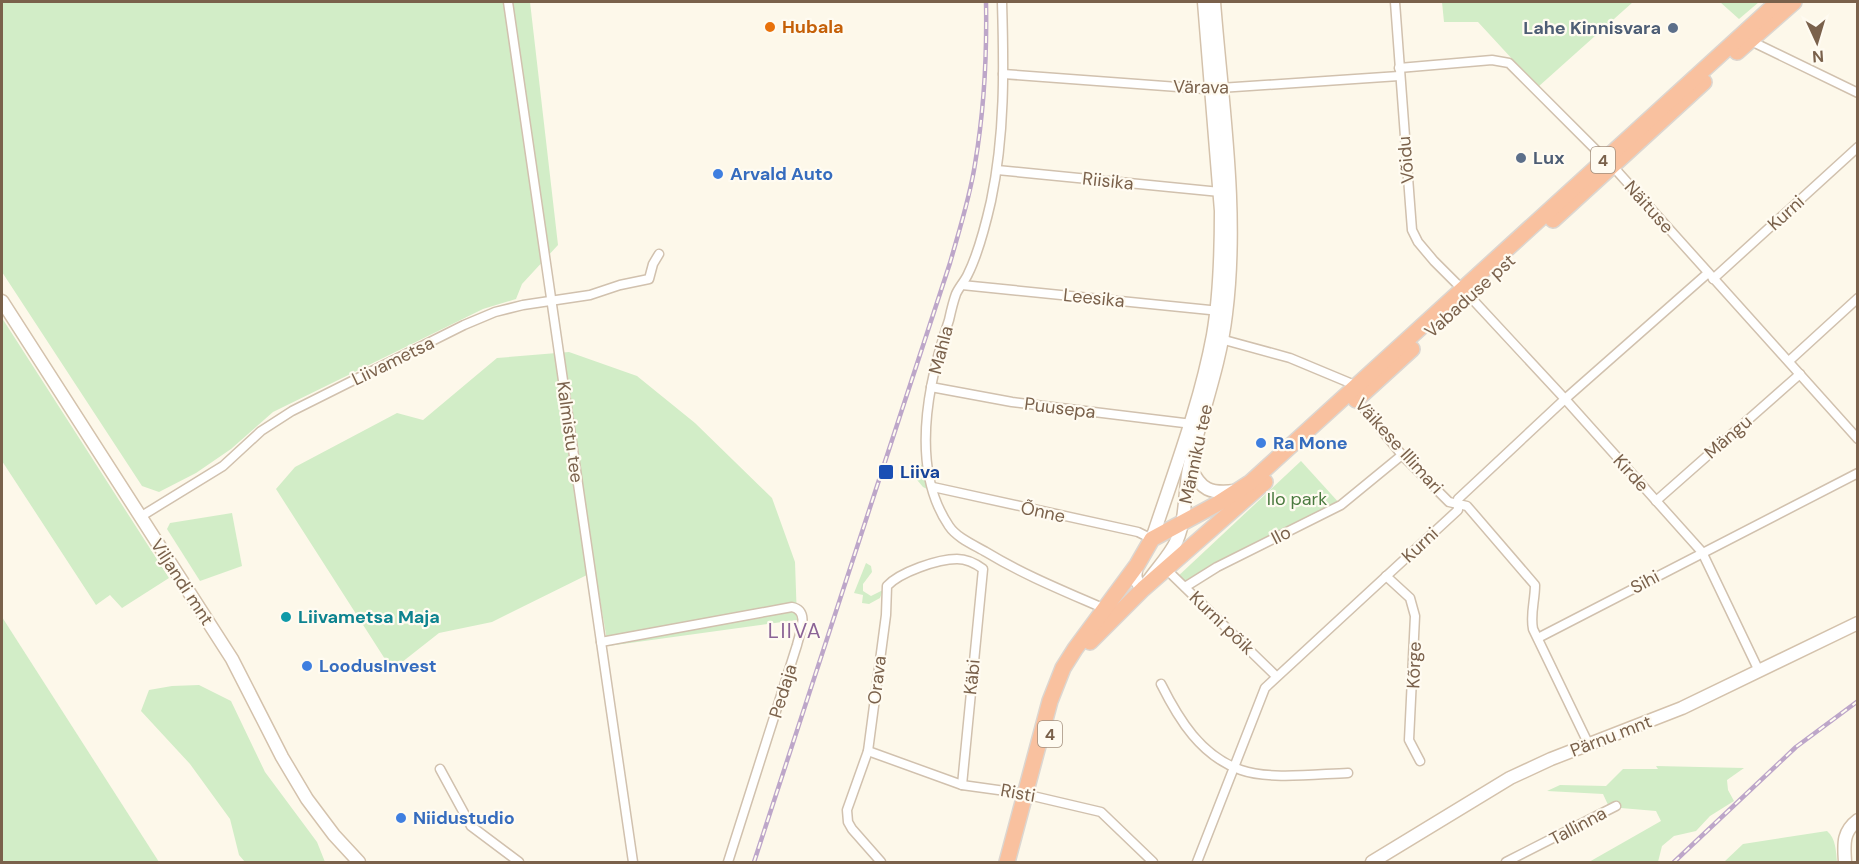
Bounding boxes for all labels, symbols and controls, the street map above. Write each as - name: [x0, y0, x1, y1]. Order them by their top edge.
- north arrow: [1787, 12, 1847, 72]
- place label: Hubala: [782, 15, 844, 39]
- place label: Lahe Kinnisvara: [1523, 16, 1661, 40]
- marker: Hubala: [763, 20, 777, 34]
- marker: Lahe Kinnisvara: [1666, 21, 1680, 35]
- text: N: [1811, 46, 1825, 67]
- street label: Värava: [1173, 75, 1229, 99]
- street label: Võidu: [1392, 135, 1420, 185]
- place label: Lux: [1533, 146, 1564, 170]
- road number: 4: [1591, 147, 1615, 173]
- marker: Lux: [1514, 151, 1528, 165]
- place label: Arvald Auto: [730, 162, 833, 186]
- street label: Riisika: [1081, 166, 1135, 196]
- marker: Arvald Auto: [711, 167, 725, 181]
- street label: Näituse: [1619, 175, 1679, 239]
- street label: Kurni: [1762, 190, 1810, 236]
- street label: Vabaduse pst: [1419, 249, 1521, 343]
- street label: Leesika: [1062, 283, 1126, 313]
- street label: Mahla: [923, 323, 959, 377]
- street label: Liivametsa: [348, 331, 438, 391]
- street label: Kalmistu tee: [551, 380, 589, 484]
- street label: Puusepa: [1023, 392, 1097, 424]
- street label: Väikese Illimari: [1350, 393, 1448, 499]
- street label: Männiku tee: [1174, 402, 1218, 506]
- street label: Mängu: [1699, 410, 1757, 464]
- place label: Ra Mone: [1273, 431, 1348, 455]
- marker: Ra Mone: [1254, 436, 1268, 450]
- street label: Kirde: [1608, 449, 1654, 497]
- place label: Liiva: [900, 460, 940, 484]
- marker: Liiva: [877, 463, 895, 481]
- park label: Ilo park: [1267, 487, 1327, 511]
- street label: Õnne: [1019, 496, 1067, 528]
- street label: Ilo: [1267, 520, 1295, 550]
- street label: Kurni: [1397, 522, 1443, 568]
- street label: Viljandi mnt: [145, 534, 219, 630]
- street label: Sihi: [1626, 564, 1664, 600]
- street label: Kurni põik: [1184, 586, 1260, 660]
- place label: Liivametsa Maja: [298, 605, 440, 629]
- marker: Liivametsa Maja: [279, 610, 293, 624]
- district label: LIIVA: [768, 617, 822, 645]
- street label: Kõrge: [1401, 641, 1427, 689]
- place label: LoodusInvest: [319, 654, 437, 678]
- street label: Orava: [862, 654, 892, 706]
- street label: Käbi: [958, 658, 986, 696]
- marker: LoodusInvest: [300, 659, 314, 673]
- street label: Pedaja: [763, 661, 803, 721]
- street label: Pärnu mnt: [1567, 710, 1655, 762]
- road number: 4: [1038, 721, 1062, 747]
- street label: Risti: [999, 778, 1037, 808]
- street label: Tallinna: [1545, 801, 1611, 851]
- place label: Niidustudio: [413, 806, 515, 830]
- marker: Niidustudio: [394, 811, 408, 825]

